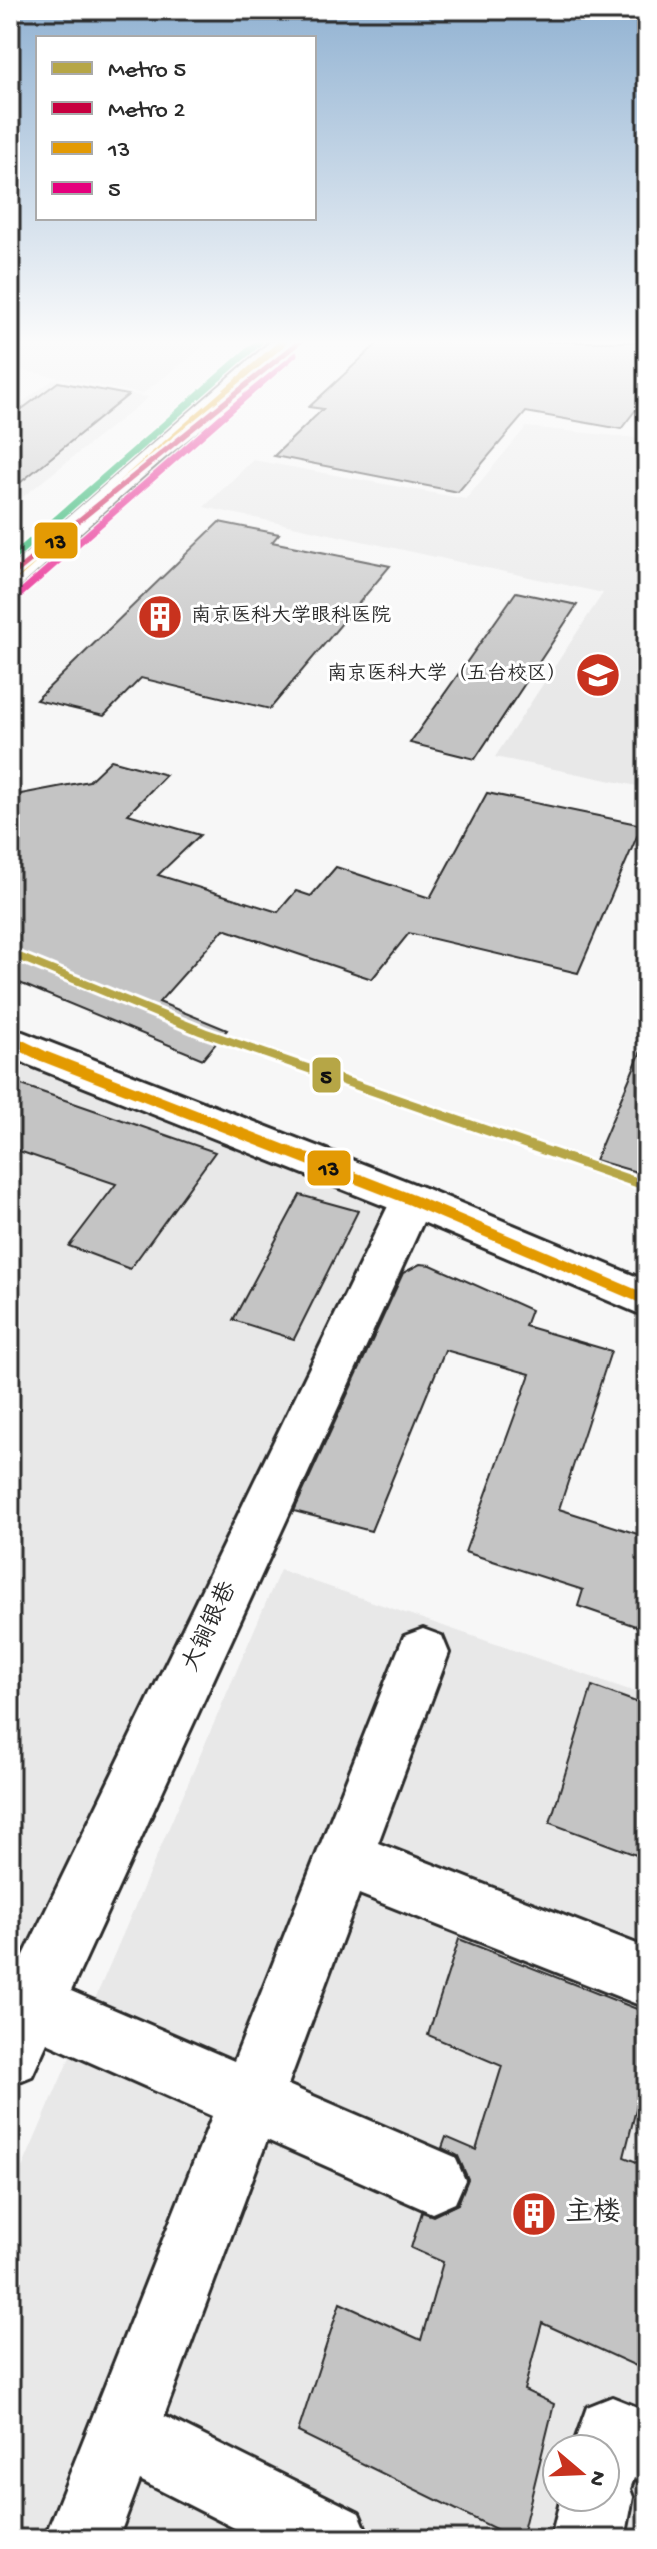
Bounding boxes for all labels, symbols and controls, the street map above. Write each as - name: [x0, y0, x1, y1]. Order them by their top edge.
- legend: [36, 36, 316, 220]
- text: Metro 5: [108, 57, 186, 86]
- text: Metro 2: [108, 97, 185, 126]
- text: 13: [107, 137, 130, 166]
- text: 5: [108, 177, 121, 206]
- line badge: 13: [33, 521, 79, 560]
- text: 13: [45, 531, 66, 557]
- building icon: 南京医科大学眼科医院: [136, 593, 184, 641]
- place label: 南京医科大学眼科医院: [191, 604, 391, 629]
- school or university icon: 南京医科大学（五台校区）: [574, 651, 622, 699]
- place label: 南京医科大学（五台校区）: [327, 662, 567, 687]
- line badge: 5: [311, 1056, 342, 1094]
- text: 5: [320, 1066, 332, 1092]
- line badge: 13: [306, 1149, 352, 1187]
- text: 13: [318, 1158, 339, 1184]
- street label: 大锏银巷: [177, 1577, 244, 1677]
- building icon: 主楼: [510, 2190, 558, 2238]
- place label: 主楼: [565, 2197, 621, 2231]
- north arrow: [541, 2433, 621, 2513]
- text: N: [581, 2467, 611, 2489]

